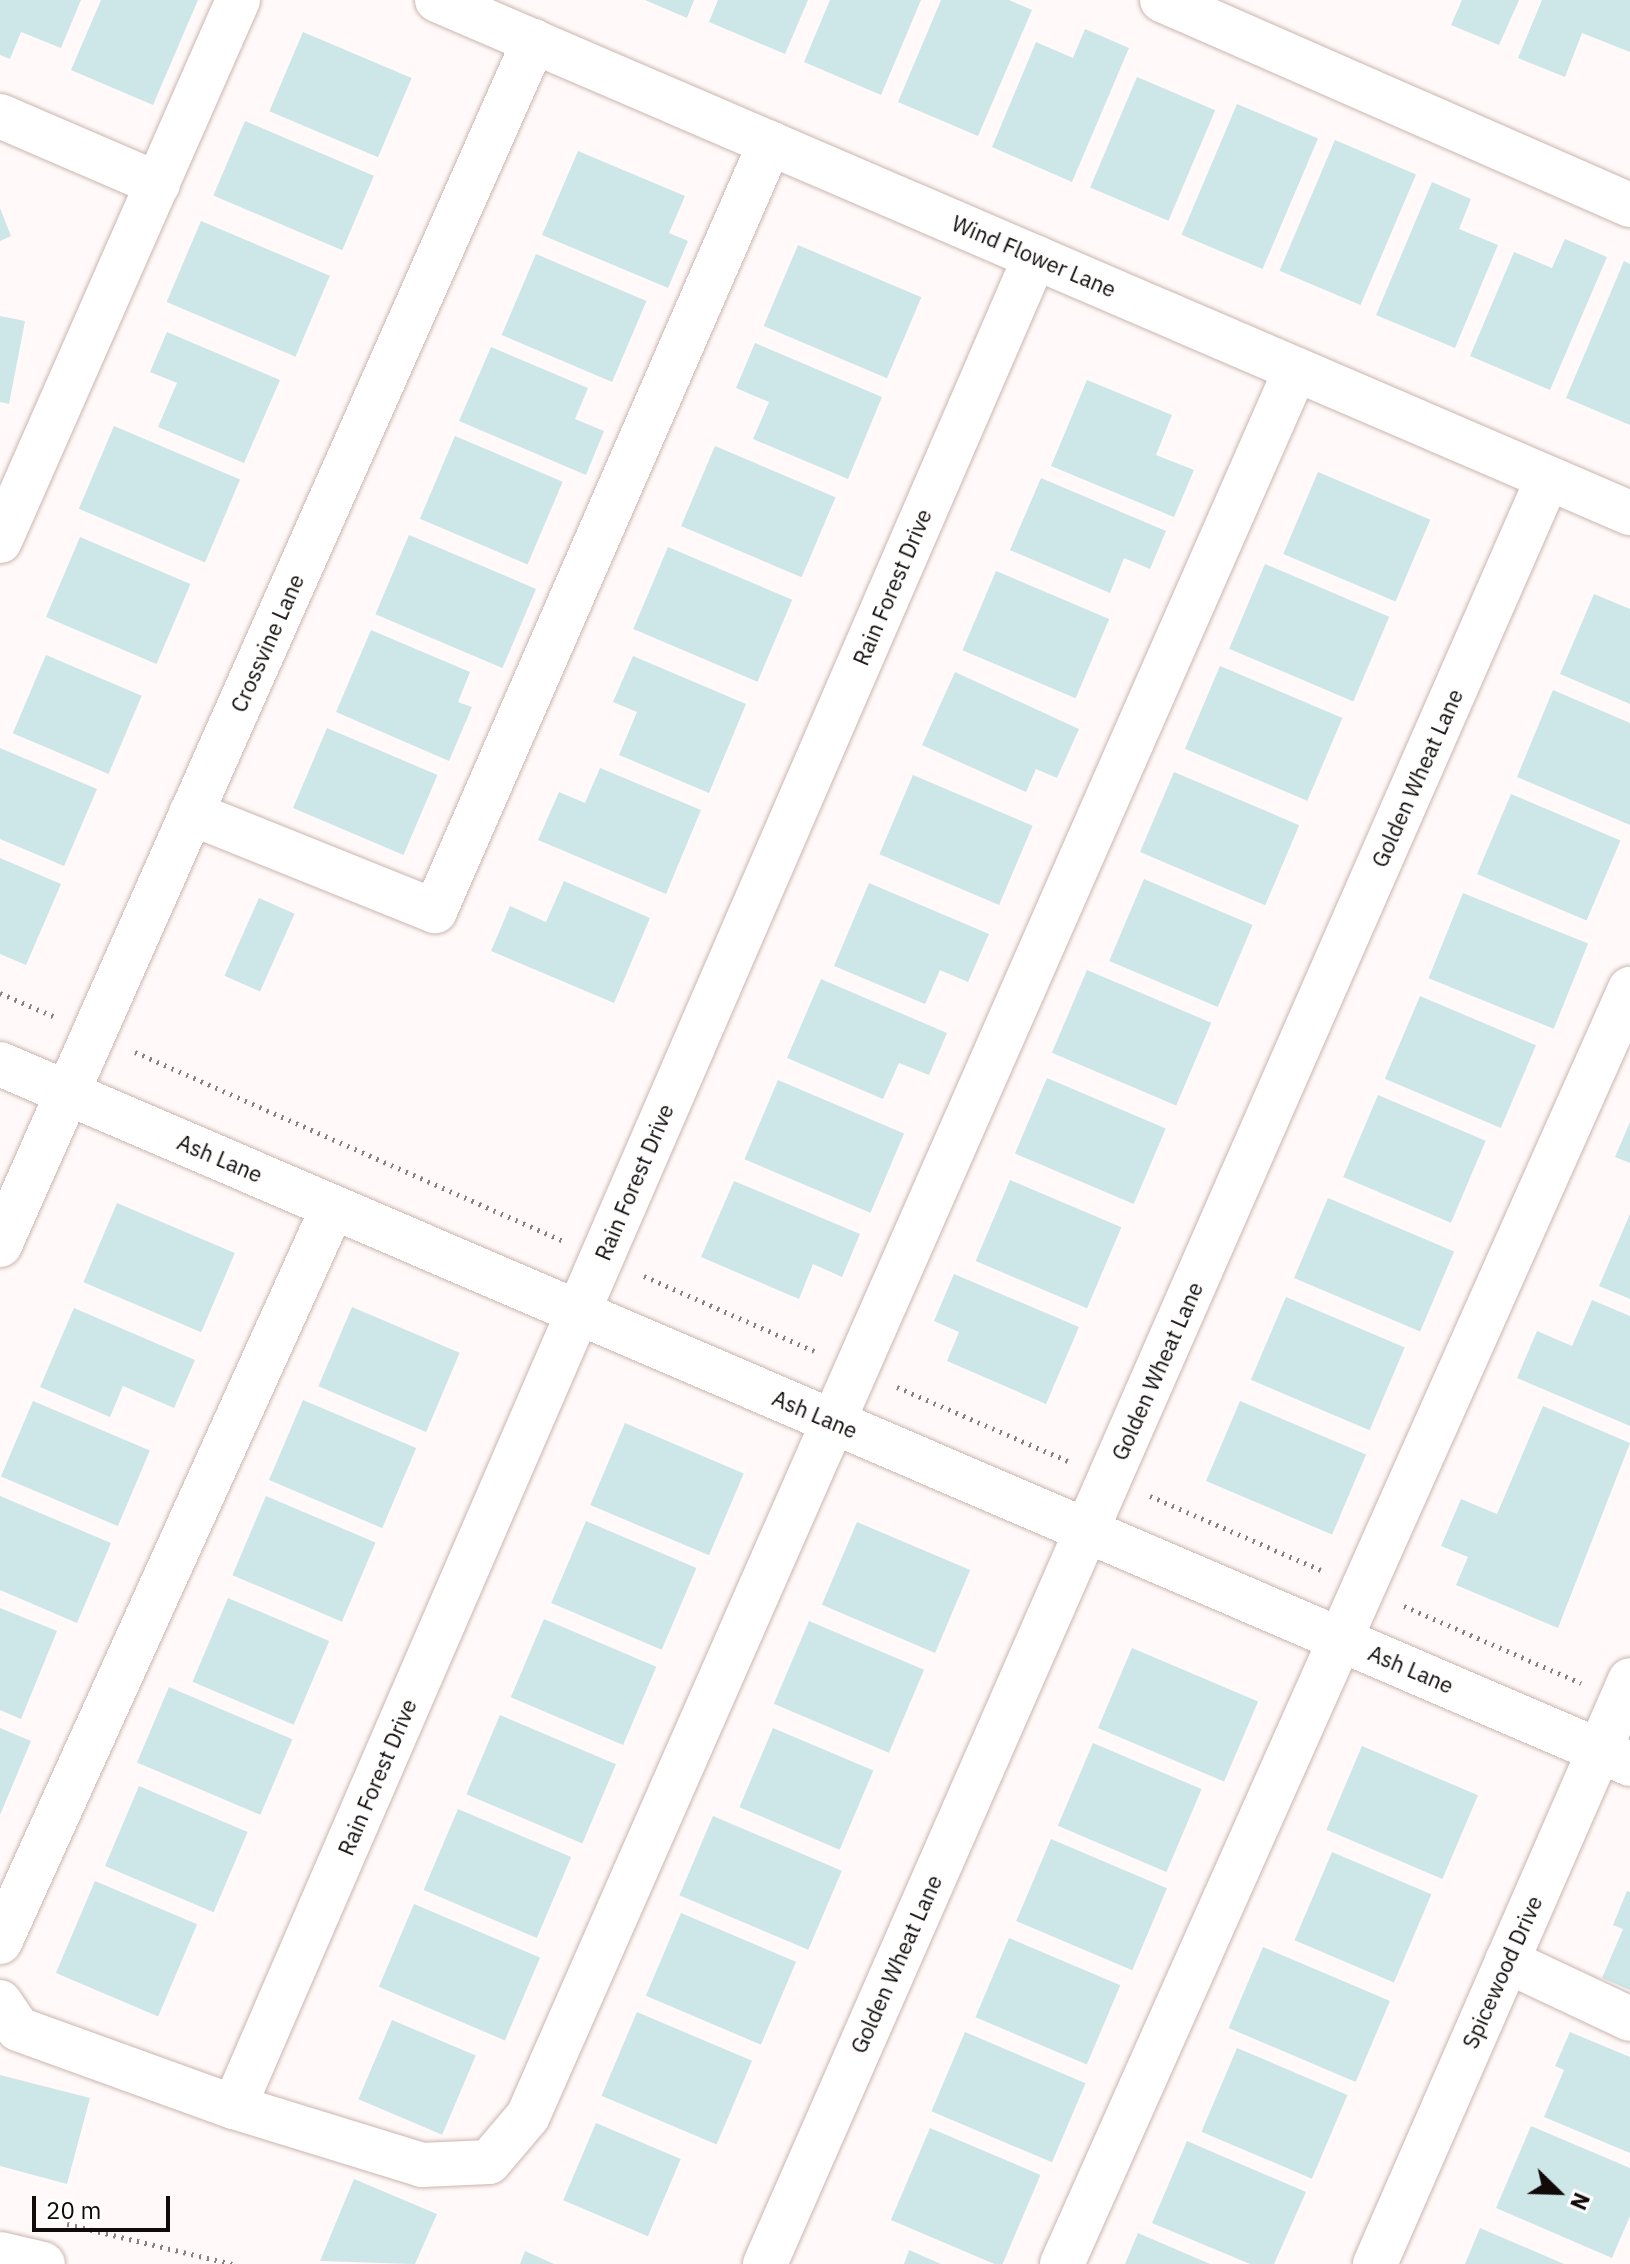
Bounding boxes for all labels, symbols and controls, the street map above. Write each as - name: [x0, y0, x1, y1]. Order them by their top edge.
- street label: Wind Flower Lane: [948, 210, 1120, 302]
- street label: Rain Forest Drive: [847, 505, 937, 669]
- street label: Crossvine Lane: [225, 570, 309, 716]
- street label: Golden Wheat Lane: [1366, 685, 1468, 871]
- street label: Rain Forest Drive: [589, 1100, 679, 1264]
- street label: Ash Lane: [173, 1128, 267, 1188]
- street label: Golden Wheat Lane: [1106, 1278, 1208, 1464]
- street label: Ash Lane: [768, 1384, 862, 1444]
- street label: Ash Lane: [1364, 1639, 1458, 1699]
- street label: Rain Forest Drive: [332, 1695, 422, 1859]
- street label: Golden Wheat Lane: [845, 1871, 947, 2057]
- street label: Spicewood Drive: [1457, 1892, 1547, 2052]
- north arrow: [1518, 2152, 1598, 2232]
- scale bar: [36, 2180, 174, 2230]
- text: N: [1564, 2189, 1597, 2215]
- text: 20 m: [46, 2194, 101, 2226]

